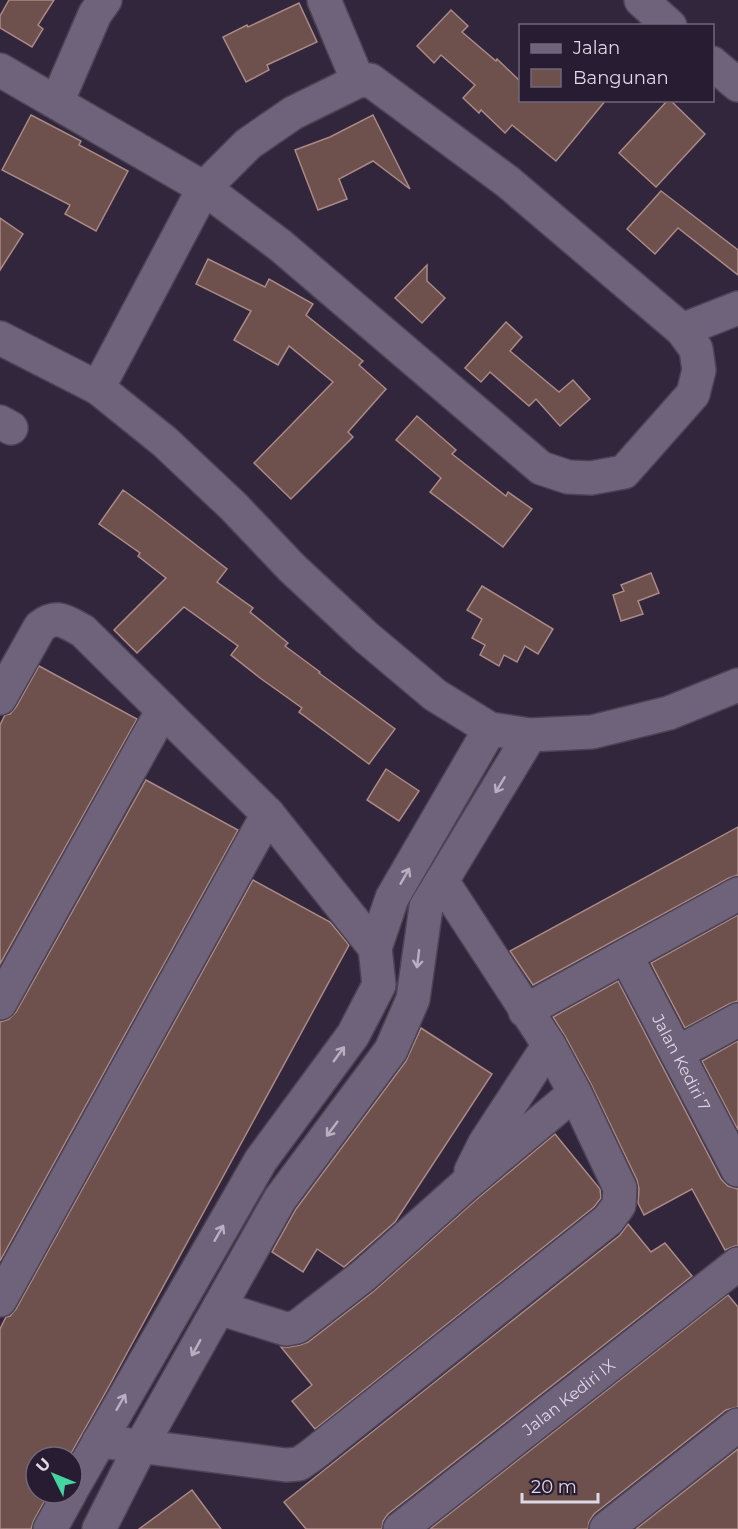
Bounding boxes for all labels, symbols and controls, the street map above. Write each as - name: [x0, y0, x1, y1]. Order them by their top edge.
- legend: [519, 24, 714, 102]
- text: Jalan: [572, 37, 620, 59]
- text: Bangunan: [573, 67, 669, 89]
- one-way arrow: [493, 776, 505, 793]
- one-way arrow: [399, 868, 411, 885]
- one-way arrow: [412, 948, 423, 968]
- street label: Jalan Kediri 7: [648, 1010, 715, 1114]
- one-way arrow: [333, 1046, 345, 1062]
- one-way arrow: [326, 1121, 338, 1137]
- one-way arrow: [213, 1225, 225, 1242]
- one-way arrow: [190, 1339, 202, 1356]
- street label: Jalan Kediri IX: [518, 1355, 619, 1440]
- one-way arrow: [116, 1394, 128, 1411]
- north arrow: [24, 1445, 84, 1505]
- text: U: [32, 1454, 55, 1476]
- scale bar: [522, 1466, 598, 1504]
- text: 20 m: [531, 1476, 577, 1498]

